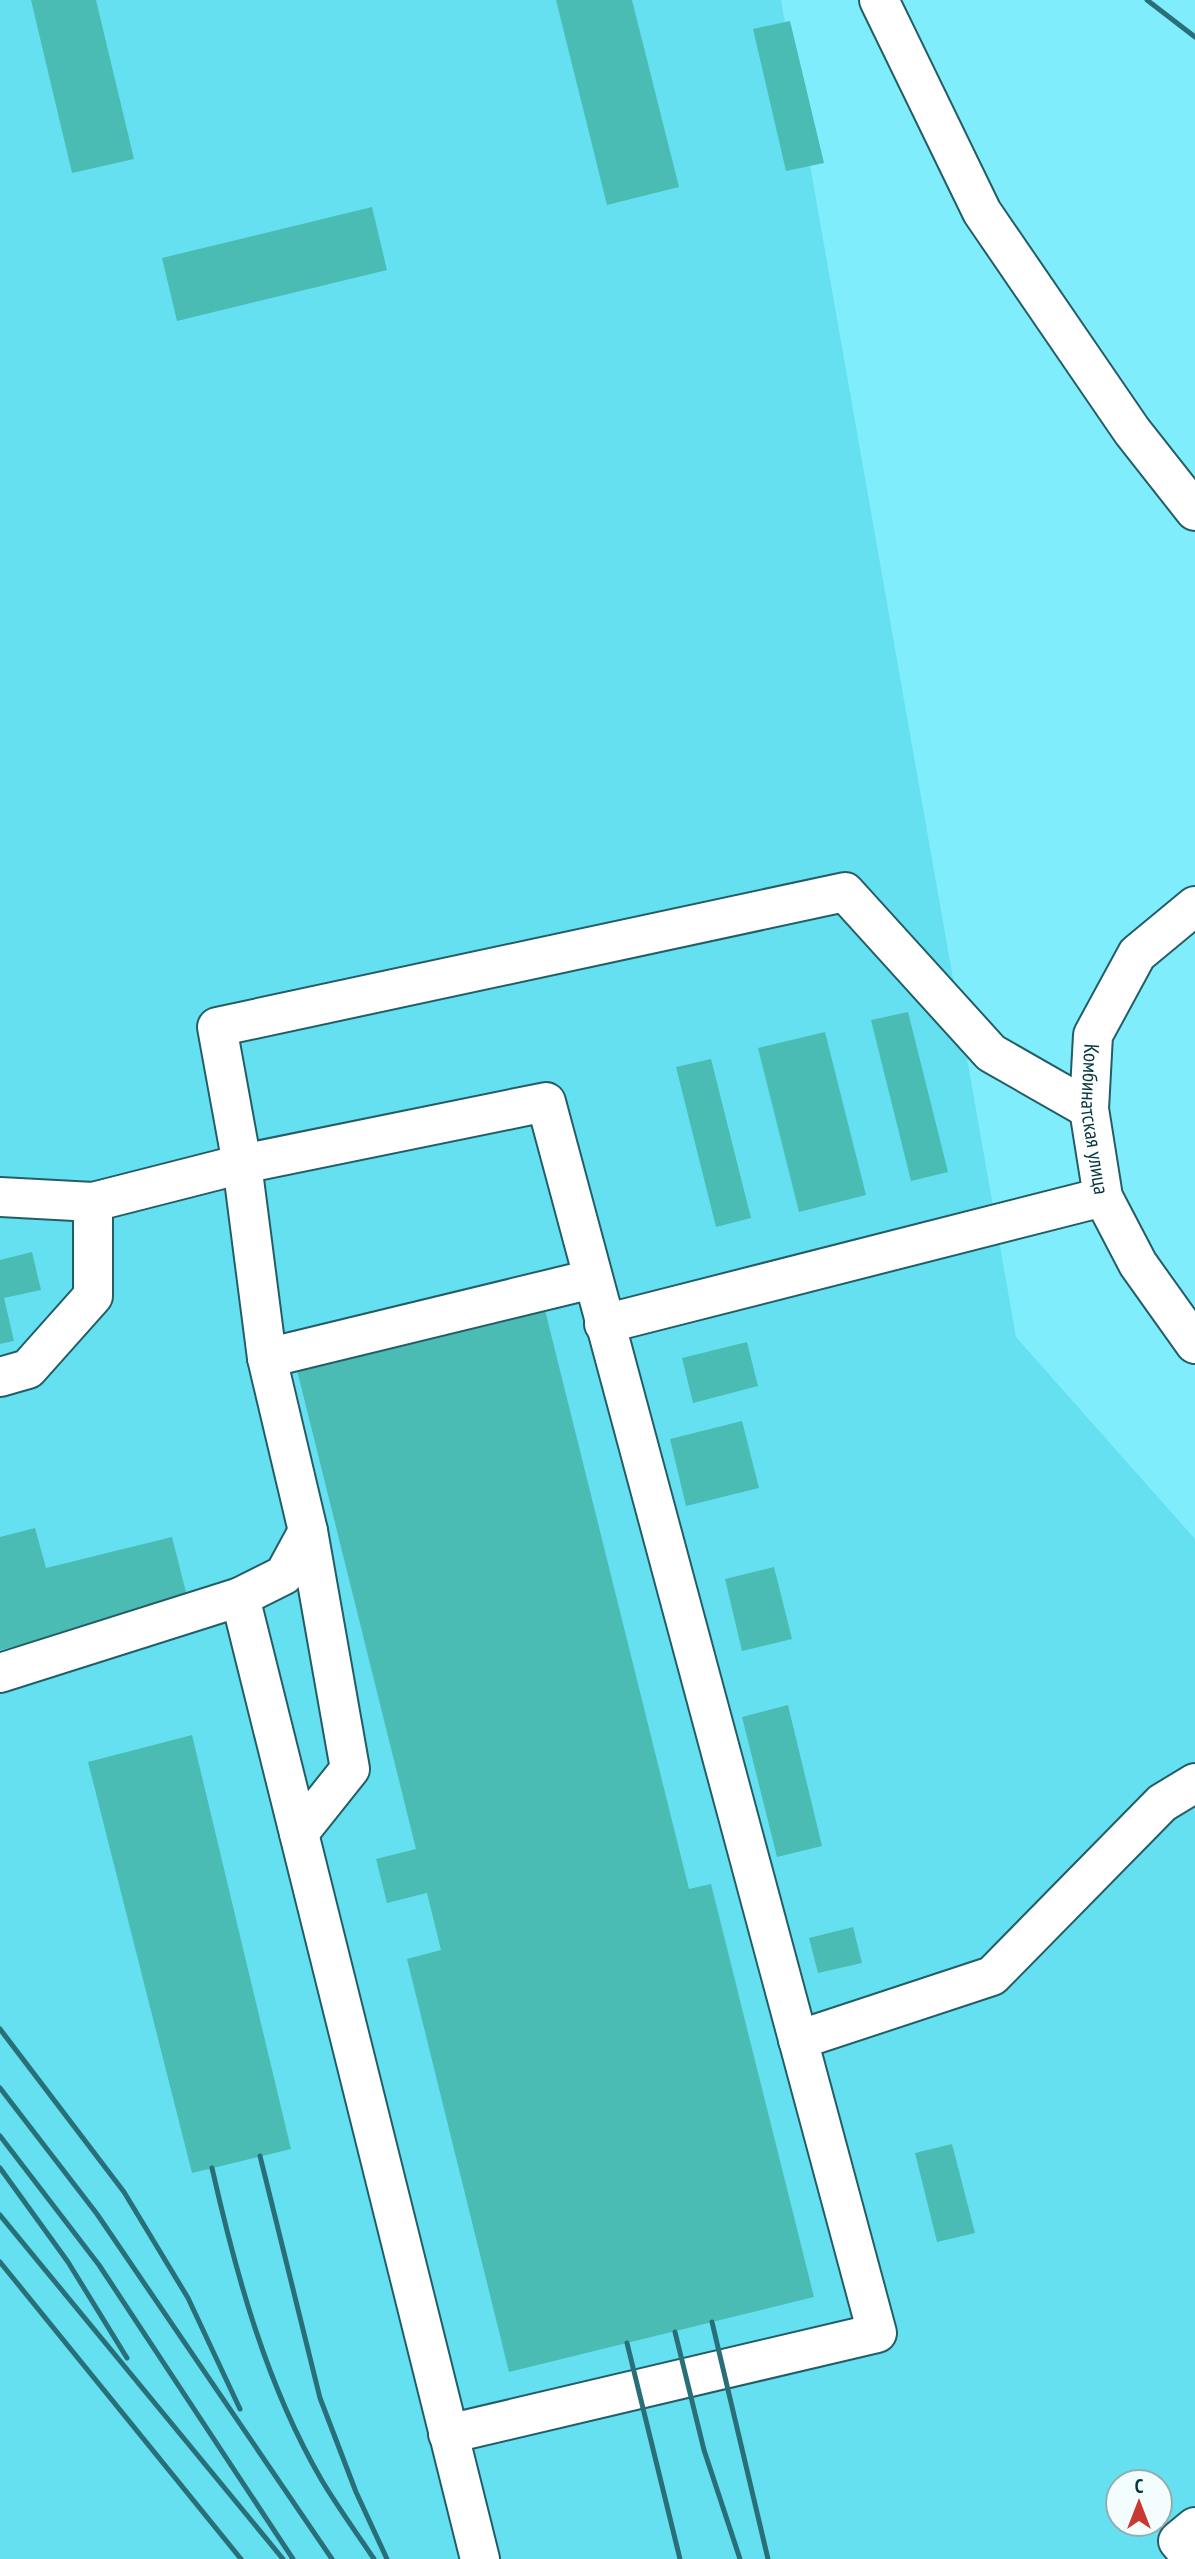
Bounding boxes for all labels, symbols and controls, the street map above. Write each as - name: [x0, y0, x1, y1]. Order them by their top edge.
- street label: Комбинатская улица: [1076, 1043, 1116, 1196]
- north arrow: [1104, 2468, 1174, 2538]
- text: С: [1135, 2474, 1144, 2498]

